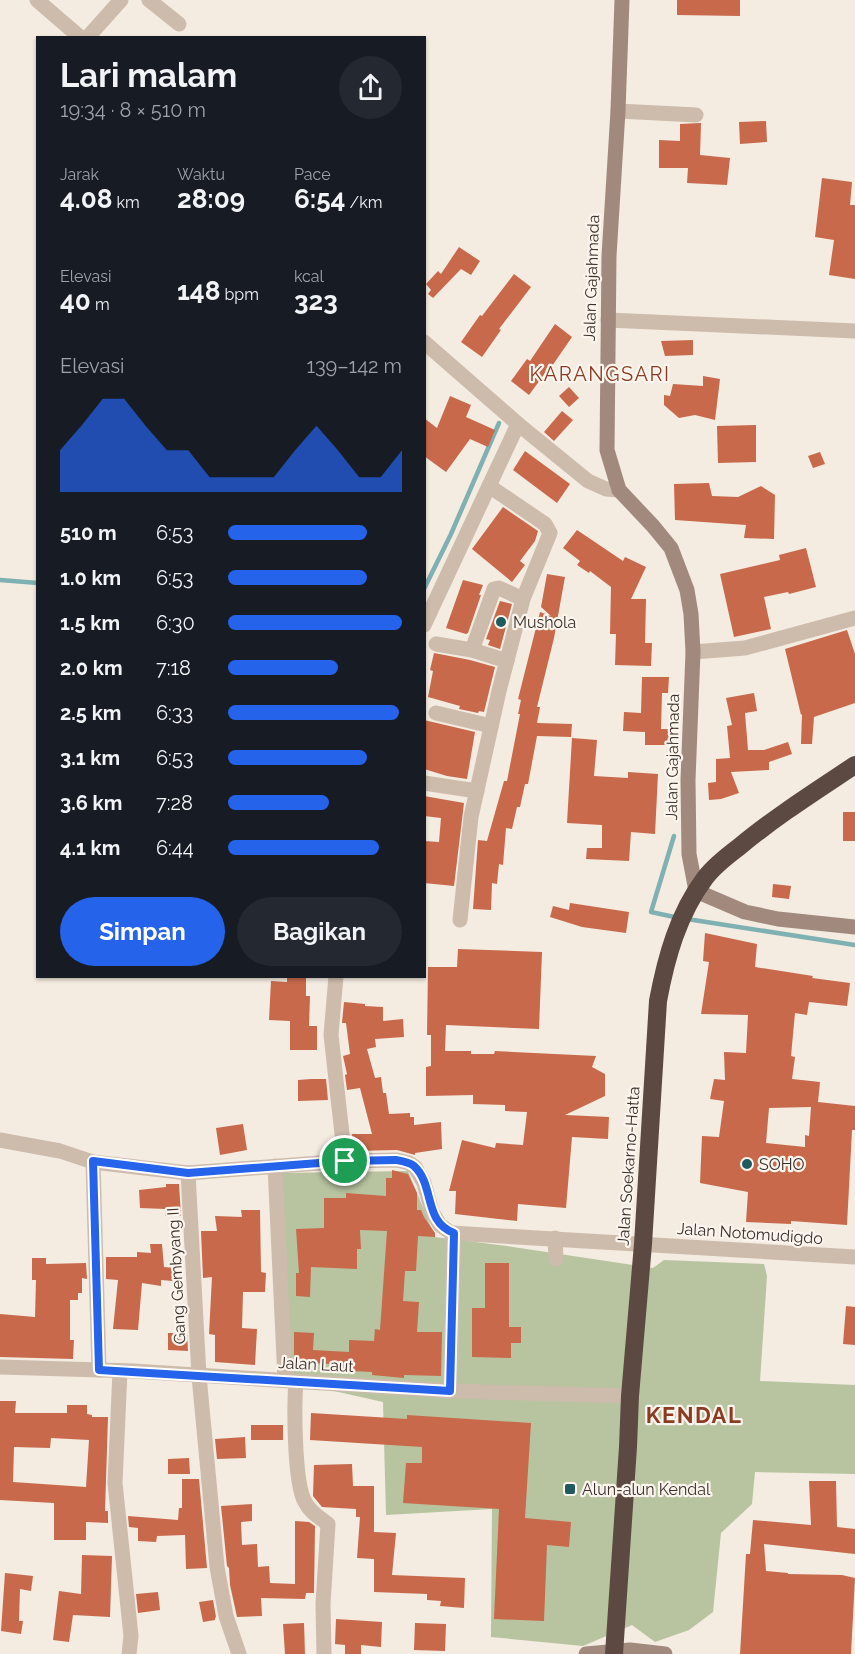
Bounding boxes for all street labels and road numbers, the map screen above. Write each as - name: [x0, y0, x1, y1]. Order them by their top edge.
- street label: Jalan Gajahmada: [580, 214, 603, 342]
- street label: Jalan Gajahmada: [662, 694, 683, 821]
- street label: Jalan Soekarno-Hatta: [613, 1086, 644, 1246]
- street label: Gang Gembyang II: [163, 1207, 190, 1345]
- street label: Jalan Notomudigdo: [676, 1219, 824, 1248]
- street label: Jalan Laut: [278, 1353, 355, 1376]

